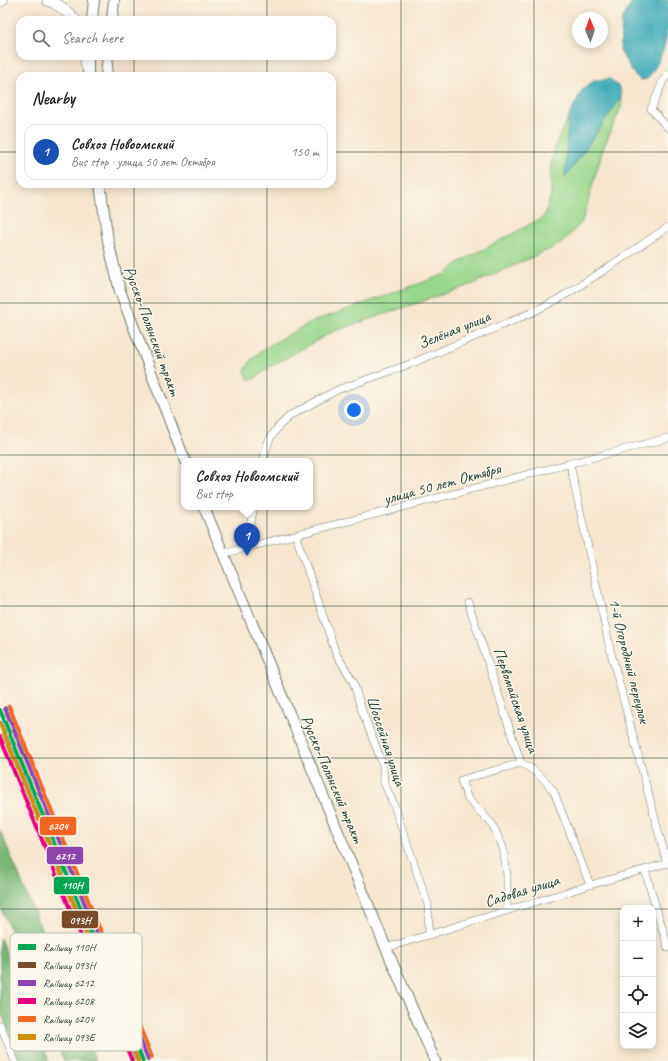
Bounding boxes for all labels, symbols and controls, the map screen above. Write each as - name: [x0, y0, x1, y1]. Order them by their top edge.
- north arrow: [572, 12, 608, 48]
- search box: [16, 16, 336, 60]
- icon: search: [30, 27, 52, 49]
- text: Search here: [62, 29, 123, 48]
- text: Nearby: [32, 88, 75, 109]
- text: Совхоз Новоомский: [71, 135, 174, 154]
- text: 1: [43, 144, 49, 160]
- text: 150 m: [291, 144, 319, 160]
- text: Bus stop · улица 50 лет Октября: [71, 154, 215, 170]
- street label: Русско-Полянский тракт: [119, 264, 185, 400]
- street label: Зелёная улица: [415, 306, 494, 354]
- your location: [344, 400, 364, 420]
- popup: [181, 458, 313, 510]
- street label: улица 50 лет Октября: [380, 458, 504, 509]
- text: Совхоз Новоомский: [196, 467, 298, 486]
- text: Bus stop: [196, 486, 233, 502]
- pin: 1: [234, 523, 260, 556]
- street label: 1-й Огородный переулок: [604, 597, 655, 727]
- street label: Первомайская улица: [489, 645, 544, 757]
- street label: Шоссейная улица: [362, 694, 410, 790]
- street label: Русско-Полянский тракт: [296, 712, 369, 847]
- line badge: 6204: [39, 816, 77, 836]
- text: 6204: [48, 819, 70, 833]
- line badge: 6212: [46, 846, 84, 865]
- text: 6212: [55, 849, 76, 863]
- street label: Садовая улица: [482, 870, 563, 912]
- line badge: 110Н: [53, 876, 90, 895]
- text: 110Н: [61, 878, 85, 892]
- map controls: [620, 905, 656, 1049]
- button: +: [620, 905, 656, 941]
- line badge: 093Н: [61, 910, 99, 929]
- text: 093Н: [69, 913, 93, 927]
- legend: [10, 933, 142, 1051]
- text: Railway 110Н: [43, 940, 97, 954]
- button: −: [620, 941, 656, 977]
- text: Railway 093Н: [43, 958, 97, 972]
- text: Railway 6212: [43, 976, 95, 990]
- button: locate: [620, 977, 656, 1013]
- text: Railway 6208: [43, 994, 95, 1008]
- text: Railway 6204: [43, 1012, 95, 1026]
- button: layers: [620, 1013, 656, 1049]
- text: Railway 093Е: [43, 1030, 96, 1044]

